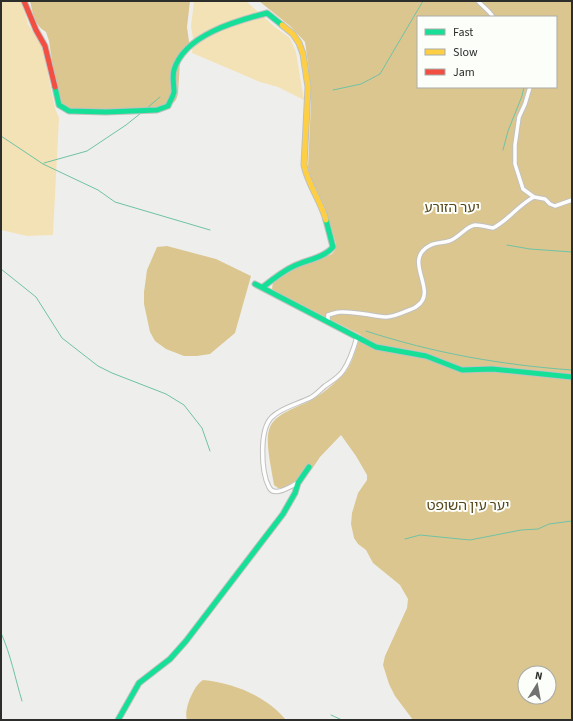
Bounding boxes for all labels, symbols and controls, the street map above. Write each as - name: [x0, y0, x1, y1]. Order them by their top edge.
- legend: [417, 16, 557, 88]
- text: Fast: [453, 24, 473, 41]
- text: Slow: [453, 44, 478, 61]
- text: Jam: [453, 64, 475, 81]
- park label: יער הזורע: [424, 198, 480, 218]
- park label: יער עין השופט: [427, 496, 509, 516]
- north arrow: [517, 665, 557, 705]
- text: N: [534, 668, 544, 684]

